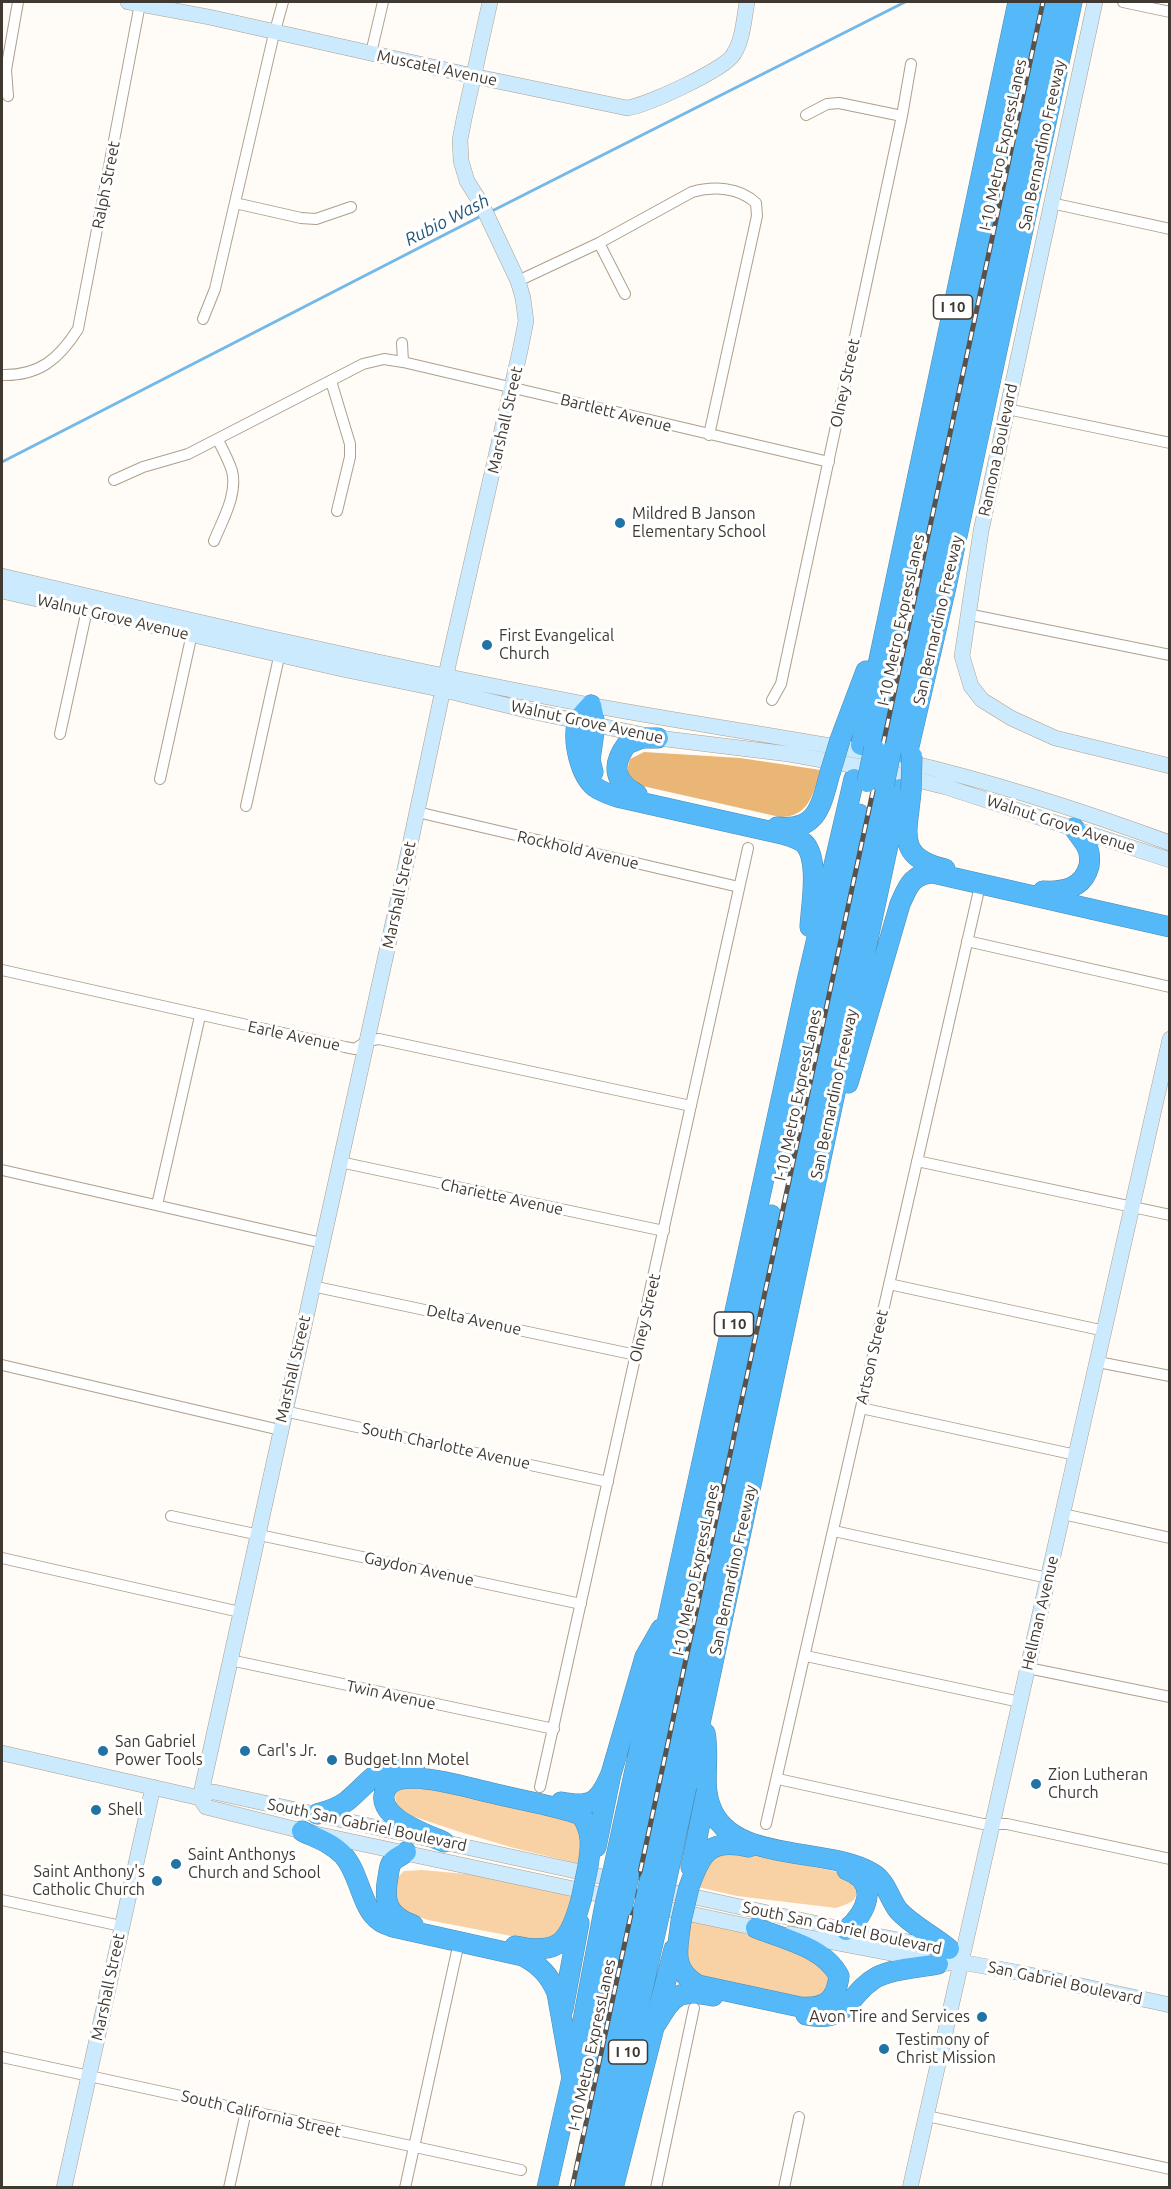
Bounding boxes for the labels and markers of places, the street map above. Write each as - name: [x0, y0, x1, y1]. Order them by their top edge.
- place label: Mildred B Janson Elementary School: [632, 504, 766, 542]
- marker: Mildred B Janson Elementary School: [613, 516, 627, 530]
- place label: First Evangelical Church: [499, 626, 614, 664]
- marker: First Evangelical Church: [480, 638, 494, 652]
- place label: San Gabriel Power Tools: [115, 1732, 203, 1770]
- place label: Carl's Jr.: [257, 1741, 317, 1761]
- marker: San Gabriel Power Tools: [96, 1744, 110, 1758]
- marker: Carl's Jr.: [238, 1744, 252, 1758]
- place label: Budget Inn Motel: [344, 1750, 469, 1770]
- marker: Budget Inn Motel: [325, 1753, 339, 1767]
- place label: Zion Lutheran Church: [1048, 1765, 1148, 1803]
- marker: Zion Lutheran Church: [1029, 1777, 1043, 1791]
- place label: Shell: [108, 1800, 143, 1820]
- marker: Shell: [89, 1803, 103, 1817]
- place label: Saint Anthonys Church and School: [188, 1845, 321, 1883]
- marker: Saint Anthonys Church and School: [169, 1857, 183, 1871]
- place label: Saint Anthony's Catholic Church: [32, 1862, 145, 1900]
- marker: Saint Anthony's Catholic Church: [150, 1874, 164, 1888]
- place label: Avon Tire and Services: [809, 2007, 970, 2027]
- marker: Avon Tire and Services: [975, 2010, 989, 2024]
- place label: Testimony of Christ Mission: [896, 2030, 996, 2068]
- marker: Testimony of Christ Mission: [877, 2042, 891, 2056]

